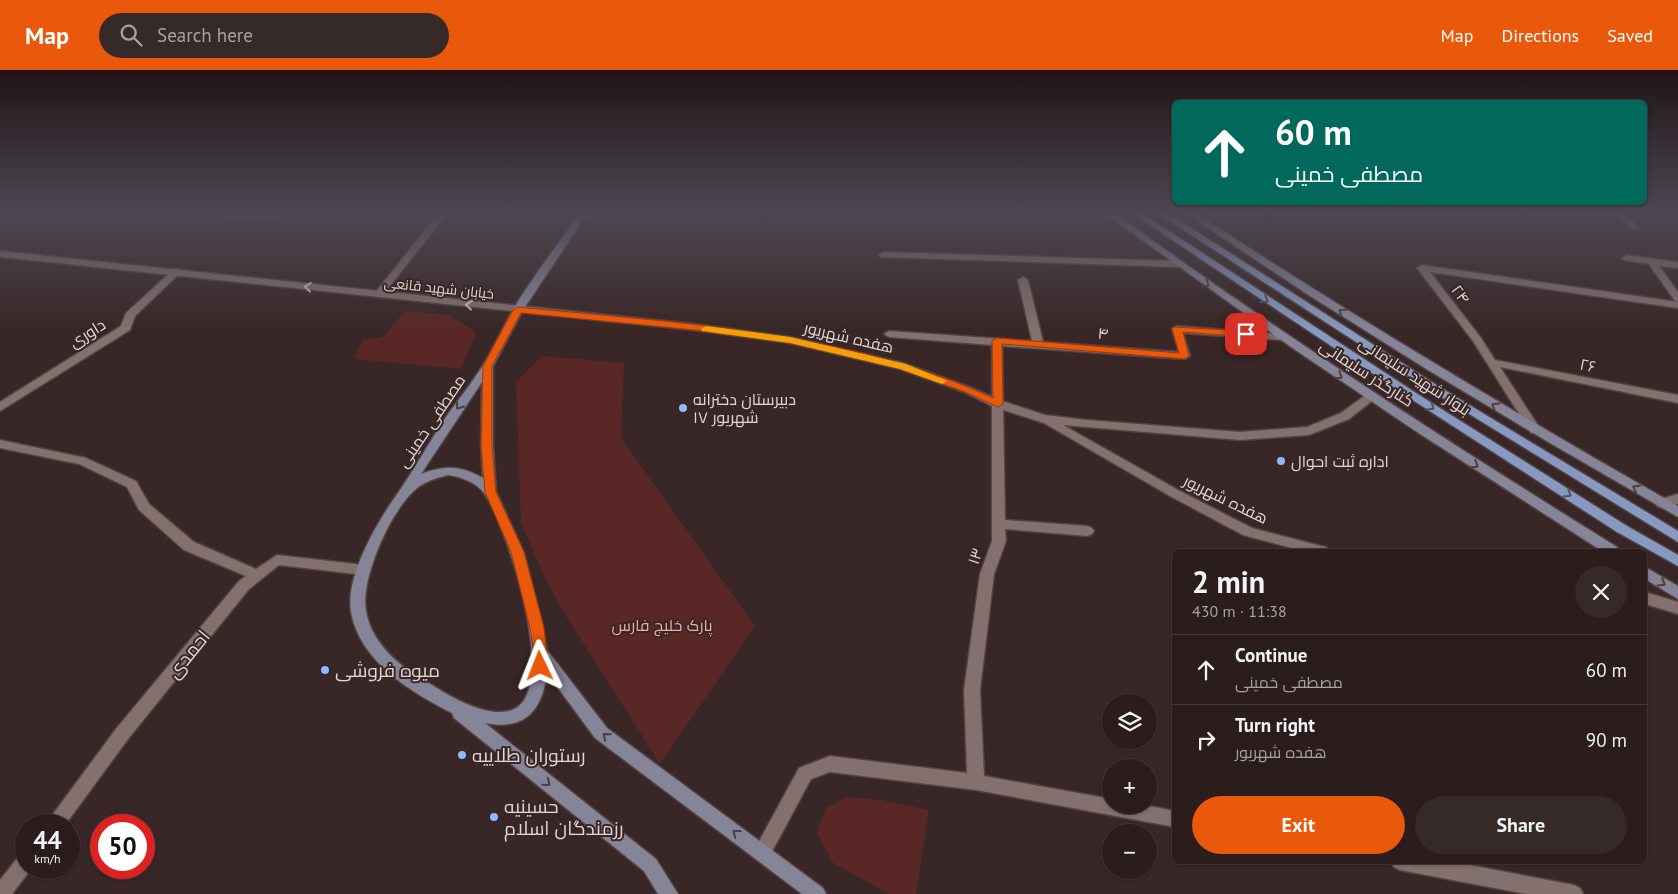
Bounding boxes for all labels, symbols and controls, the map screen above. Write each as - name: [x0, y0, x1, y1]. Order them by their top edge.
- search box: [99, 13, 449, 58]
- text: Map: [25, 20, 69, 51]
- icon: search: [117, 21, 145, 49]
- text: Search here: [157, 23, 253, 47]
- text: Map: [1441, 24, 1473, 47]
- text: Directions: [1501, 24, 1579, 47]
- text: Saved: [1607, 24, 1653, 47]
- text: 60 m: [1275, 109, 1352, 155]
- icon: ahead: [1192, 120, 1257, 185]
- text: مصطفی خمینی: [1275, 160, 1423, 188]
- street label: خیابان شهید قانعی: [383, 273, 495, 303]
- one-way arrow: [1200, 278, 1209, 287]
- street label: ۲۴: [1447, 280, 1475, 308]
- one-way arrow: [304, 282, 312, 293]
- one-way arrow: [1260, 293, 1269, 303]
- one-way arrow: [465, 300, 473, 311]
- one-way arrow: [1338, 308, 1347, 318]
- pin: [1225, 313, 1267, 355]
- street label: داوری: [65, 314, 109, 353]
- street label: هفده شهریور: [801, 317, 896, 358]
- icon: arrive: [1232, 320, 1260, 348]
- street label: ۴: [1097, 323, 1109, 343]
- street label: بلوار شهید سلیمانی: [1355, 332, 1475, 420]
- street label: کنارگذر سلیمانی: [1316, 335, 1418, 412]
- street label: ۲۶: [1578, 354, 1598, 376]
- one-way arrow: [1334, 370, 1343, 379]
- street label: مصطفی خمینی: [393, 371, 470, 472]
- place label: دبیرستان دخترانه ۱۷ شهریور: [693, 389, 796, 428]
- one-way arrow: [456, 400, 465, 410]
- one-way arrow: [1425, 401, 1434, 411]
- marker: دبیرستان دخترانه ۱۷ شهریور: [677, 402, 689, 414]
- one-way arrow: [1492, 403, 1501, 413]
- place label: اداره ثبت احوال: [1291, 451, 1389, 472]
- marker: اداره ثبت احوال: [1275, 455, 1287, 467]
- one-way arrow: [1470, 459, 1479, 469]
- street label: هفده شهریور: [1179, 470, 1271, 529]
- one-way arrow: [1632, 484, 1641, 494]
- one-way arrow: [1563, 488, 1572, 498]
- street label: ۱۳: [963, 545, 987, 567]
- text: 2 min: [1192, 562, 1265, 601]
- button: close: [1575, 566, 1627, 618]
- one-way arrow: [1656, 576, 1665, 586]
- text: 430 m · 11:38: [1192, 601, 1287, 621]
- park label: پارک خلیج فارس: [612, 615, 713, 637]
- street label: احمدی: [161, 625, 215, 683]
- position arrow: [513, 639, 565, 691]
- text: Continue: [1235, 643, 1307, 667]
- icon: ahead: [1192, 656, 1220, 684]
- place label: میوه فروشی: [335, 658, 440, 682]
- text: 60 m: [1586, 658, 1627, 682]
- marker: میوه فروشی: [319, 664, 331, 676]
- text: مصطفی خمینی: [1235, 672, 1343, 692]
- map controls: [1102, 694, 1157, 879]
- button: layers: [1102, 694, 1157, 749]
- text: Turn right: [1235, 713, 1315, 737]
- icon: right: [1192, 726, 1220, 754]
- text: 90 m: [1586, 728, 1627, 752]
- one-way arrow: [602, 733, 611, 742]
- text: هفده شهریور: [1235, 742, 1326, 762]
- place label: رستوران طلاییه: [472, 743, 586, 767]
- marker: رستوران طلاییه: [456, 749, 468, 761]
- button: +: [1102, 759, 1157, 814]
- one-way arrow: [541, 777, 550, 785]
- place label: حسینیه رزمندگان اسلام: [504, 794, 624, 842]
- button: Exit: [1192, 796, 1405, 854]
- button: Share: [1415, 796, 1627, 854]
- marker: حسینیه رزمندگان اسلام: [488, 811, 500, 823]
- speed limit sign: 50: [90, 814, 155, 879]
- text: 44: [33, 824, 62, 856]
- button: −: [1102, 824, 1157, 879]
- one-way arrow: [733, 831, 742, 839]
- text: km/h: [34, 851, 61, 866]

